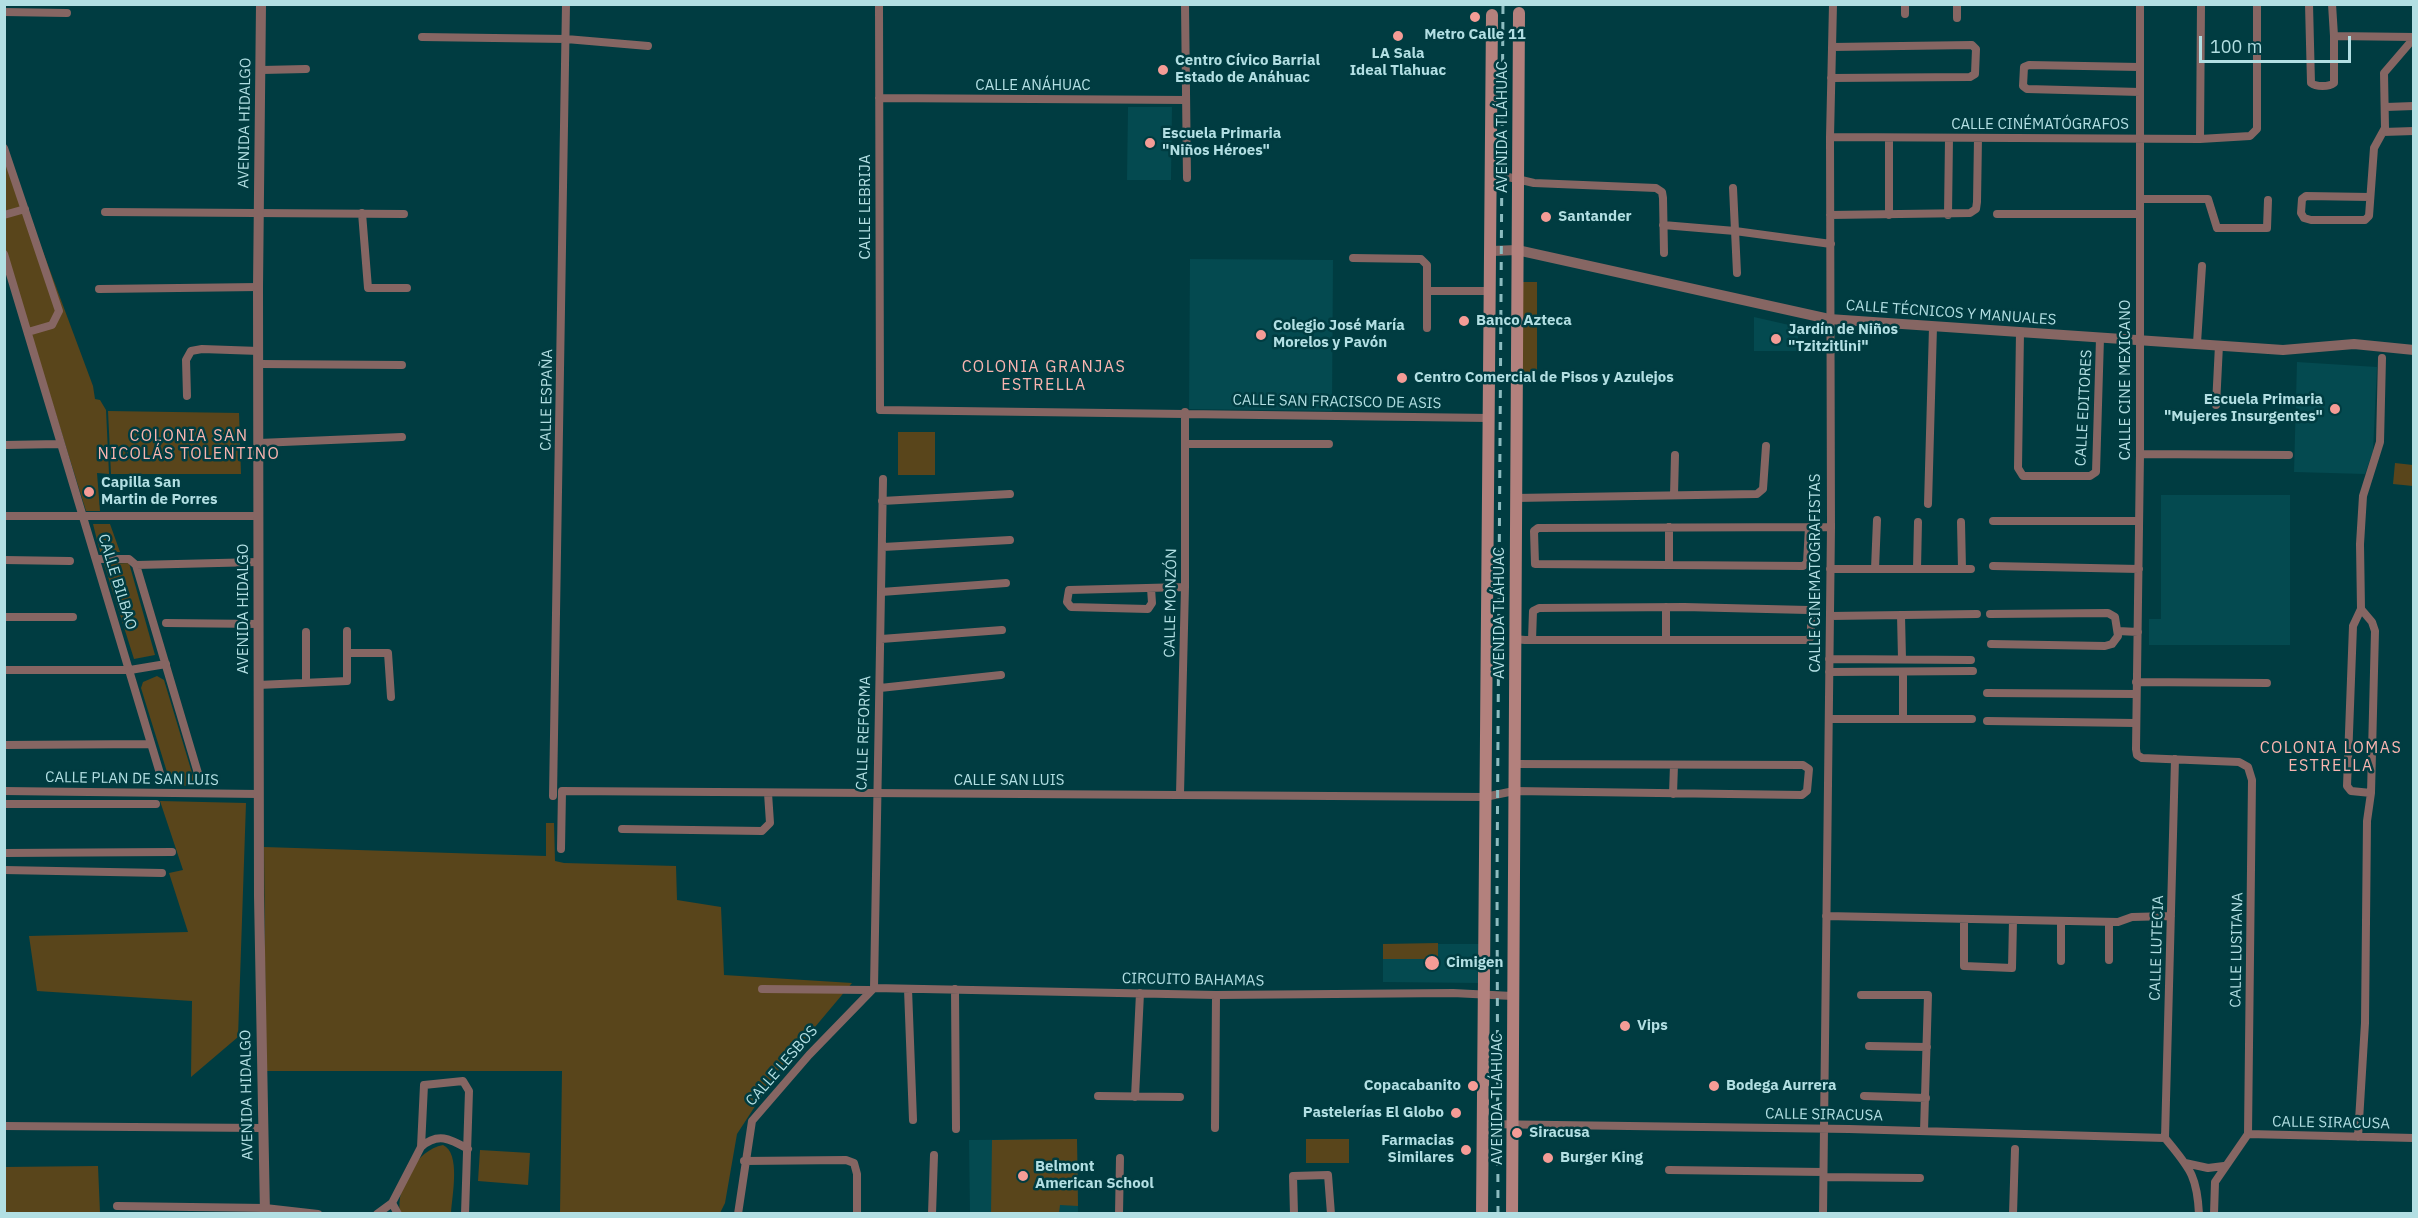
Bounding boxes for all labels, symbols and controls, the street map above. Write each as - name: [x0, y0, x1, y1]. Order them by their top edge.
- marker: Metro Calle 11: [1468, 10, 1482, 24]
- scale bar: [2202, 24, 2354, 62]
- place label: Metro Calle 11: [1424, 26, 1526, 44]
- marker: LA Sala Ideal Tlahuac: [1391, 29, 1405, 43]
- text: 100 m: [2210, 35, 2262, 58]
- place label: LA Sala Ideal Tlahuac: [1350, 45, 1446, 80]
- place label: Centro Cívico Barrial Estado de Anáhuac: [1175, 52, 1320, 87]
- street label: AVENIDA HIDALGO: [235, 57, 255, 189]
- street label: AVENIDA TLÁHUAC: [1494, 61, 1512, 193]
- marker: Centro Cívico Barrial Estado de Anáhuac: [1156, 63, 1170, 77]
- street label: CALLE ANÁHUAC: [975, 77, 1091, 95]
- street label: CALLE CINÉMATÓGRAFOS: [1951, 116, 2129, 134]
- place label: Escuela Primaria "Niños Héroes": [1162, 125, 1281, 160]
- marker: Escuela Primaria "Niños Héroes": [1143, 136, 1157, 150]
- street label: CALLE LEBRIJA: [857, 154, 875, 260]
- place label: Santander: [1558, 208, 1632, 226]
- marker: Santander: [1539, 210, 1553, 224]
- street label: CALLE TÉCNICOS Y MANUALES: [1845, 297, 2057, 329]
- street label: CALLE CINE MEXICANO: [2117, 300, 2135, 460]
- place label: Banco Azteca: [1476, 312, 1572, 330]
- marker: Banco Azteca: [1457, 314, 1471, 328]
- place label: Colegio José María Morelos y Pavón: [1273, 317, 1405, 352]
- place label: Jardín de Niños "Tzitzitlini": [1788, 321, 1898, 356]
- marker: Colegio José María Morelos y Pavón: [1254, 328, 1268, 342]
- marker: Jardín de Niños "Tzitzitlini": [1769, 332, 1783, 346]
- street label: CALLE ESPAÑA: [537, 349, 557, 451]
- street label: CALLE EDITORES: [2072, 349, 2096, 467]
- district label: COLONIA GRANJAS ESTRELLA: [962, 357, 1126, 395]
- place label: Centro Comercial de Pisos y Azulejos: [1414, 369, 1674, 387]
- marker: Centro Comercial de Pisos y Azulejos: [1395, 371, 1409, 385]
- street label: CALLE SAN FRACISCO DE ASIS: [1232, 391, 1442, 413]
- place label: Escuela Primaria "Mujeres Insurgentes": [2164, 391, 2323, 426]
- marker: Escuela Primaria "Mujeres Insurgentes": [2328, 402, 2342, 416]
- district label: COLONIA SAN NICOLÁS TOLENTINO: [98, 426, 280, 464]
- street label: CALLE CINEMATOGRAFISTAS: [1807, 473, 1825, 673]
- place label: Capilla San Martin de Porres: [101, 474, 218, 509]
- marker: Capilla San Martin de Porres: [82, 485, 96, 499]
- street label: CALLE BILBAO: [94, 532, 140, 632]
- street label: AVENIDA HIDALGO: [235, 544, 253, 674]
- street label: AVENIDA TLÁHUAC: [1491, 547, 1509, 679]
- street label: CALLE MONZÓN: [1161, 548, 1181, 658]
- street label: CALLE REFORMA: [853, 675, 875, 791]
- district label: COLONIA LOMAS ESTRELLA: [2260, 738, 2402, 776]
- street label: CALLE PLAN DE SAN LUIS: [45, 768, 219, 790]
- street label: CALLE SAN LUIS: [954, 772, 1064, 790]
- street label: CALLE LUSITANA: [2227, 892, 2247, 1008]
- street label: CALLE LUTECIA: [2146, 895, 2168, 1001]
- marker: Cimigen: [1423, 954, 1441, 972]
- place label: Cimigen: [1446, 954, 1503, 972]
- street label: CIRCUITO BAHAMAS: [1122, 970, 1264, 990]
- place label: Vips: [1637, 1017, 1668, 1035]
- marker: Vips: [1618, 1019, 1632, 1033]
- street label: CALLE LESBOS: [742, 1022, 822, 1110]
- street label: AVENIDA HIDALGO: [237, 1029, 257, 1161]
- street label: AVENIDA TLÁHUAC: [1489, 1033, 1507, 1165]
- place label: Copacabanito: [1364, 1077, 1461, 1095]
- place label: Bodega Aurrera: [1726, 1077, 1836, 1095]
- marker: Copacabanito: [1466, 1079, 1480, 1093]
- marker: Bodega Aurrera: [1707, 1079, 1721, 1093]
- place label: Pastelerías El Globo: [1303, 1104, 1444, 1122]
- street label: CALLE SIRACUSA: [1765, 1105, 1883, 1125]
- marker: Pastelerías El Globo: [1449, 1106, 1463, 1120]
- street label: CALLE SIRACUSA: [2272, 1113, 2390, 1133]
- place label: Siracusa: [1529, 1124, 1590, 1142]
- marker: Siracusa: [1510, 1126, 1524, 1140]
- place label: Farmacias Similares: [1381, 1132, 1454, 1167]
- marker: Farmacias Similares: [1459, 1143, 1473, 1157]
- place label: Burger King: [1560, 1149, 1643, 1167]
- marker: Burger King: [1541, 1151, 1555, 1165]
- place label: Belmont American School: [1035, 1158, 1154, 1193]
- marker: Belmont American School: [1016, 1169, 1030, 1183]

